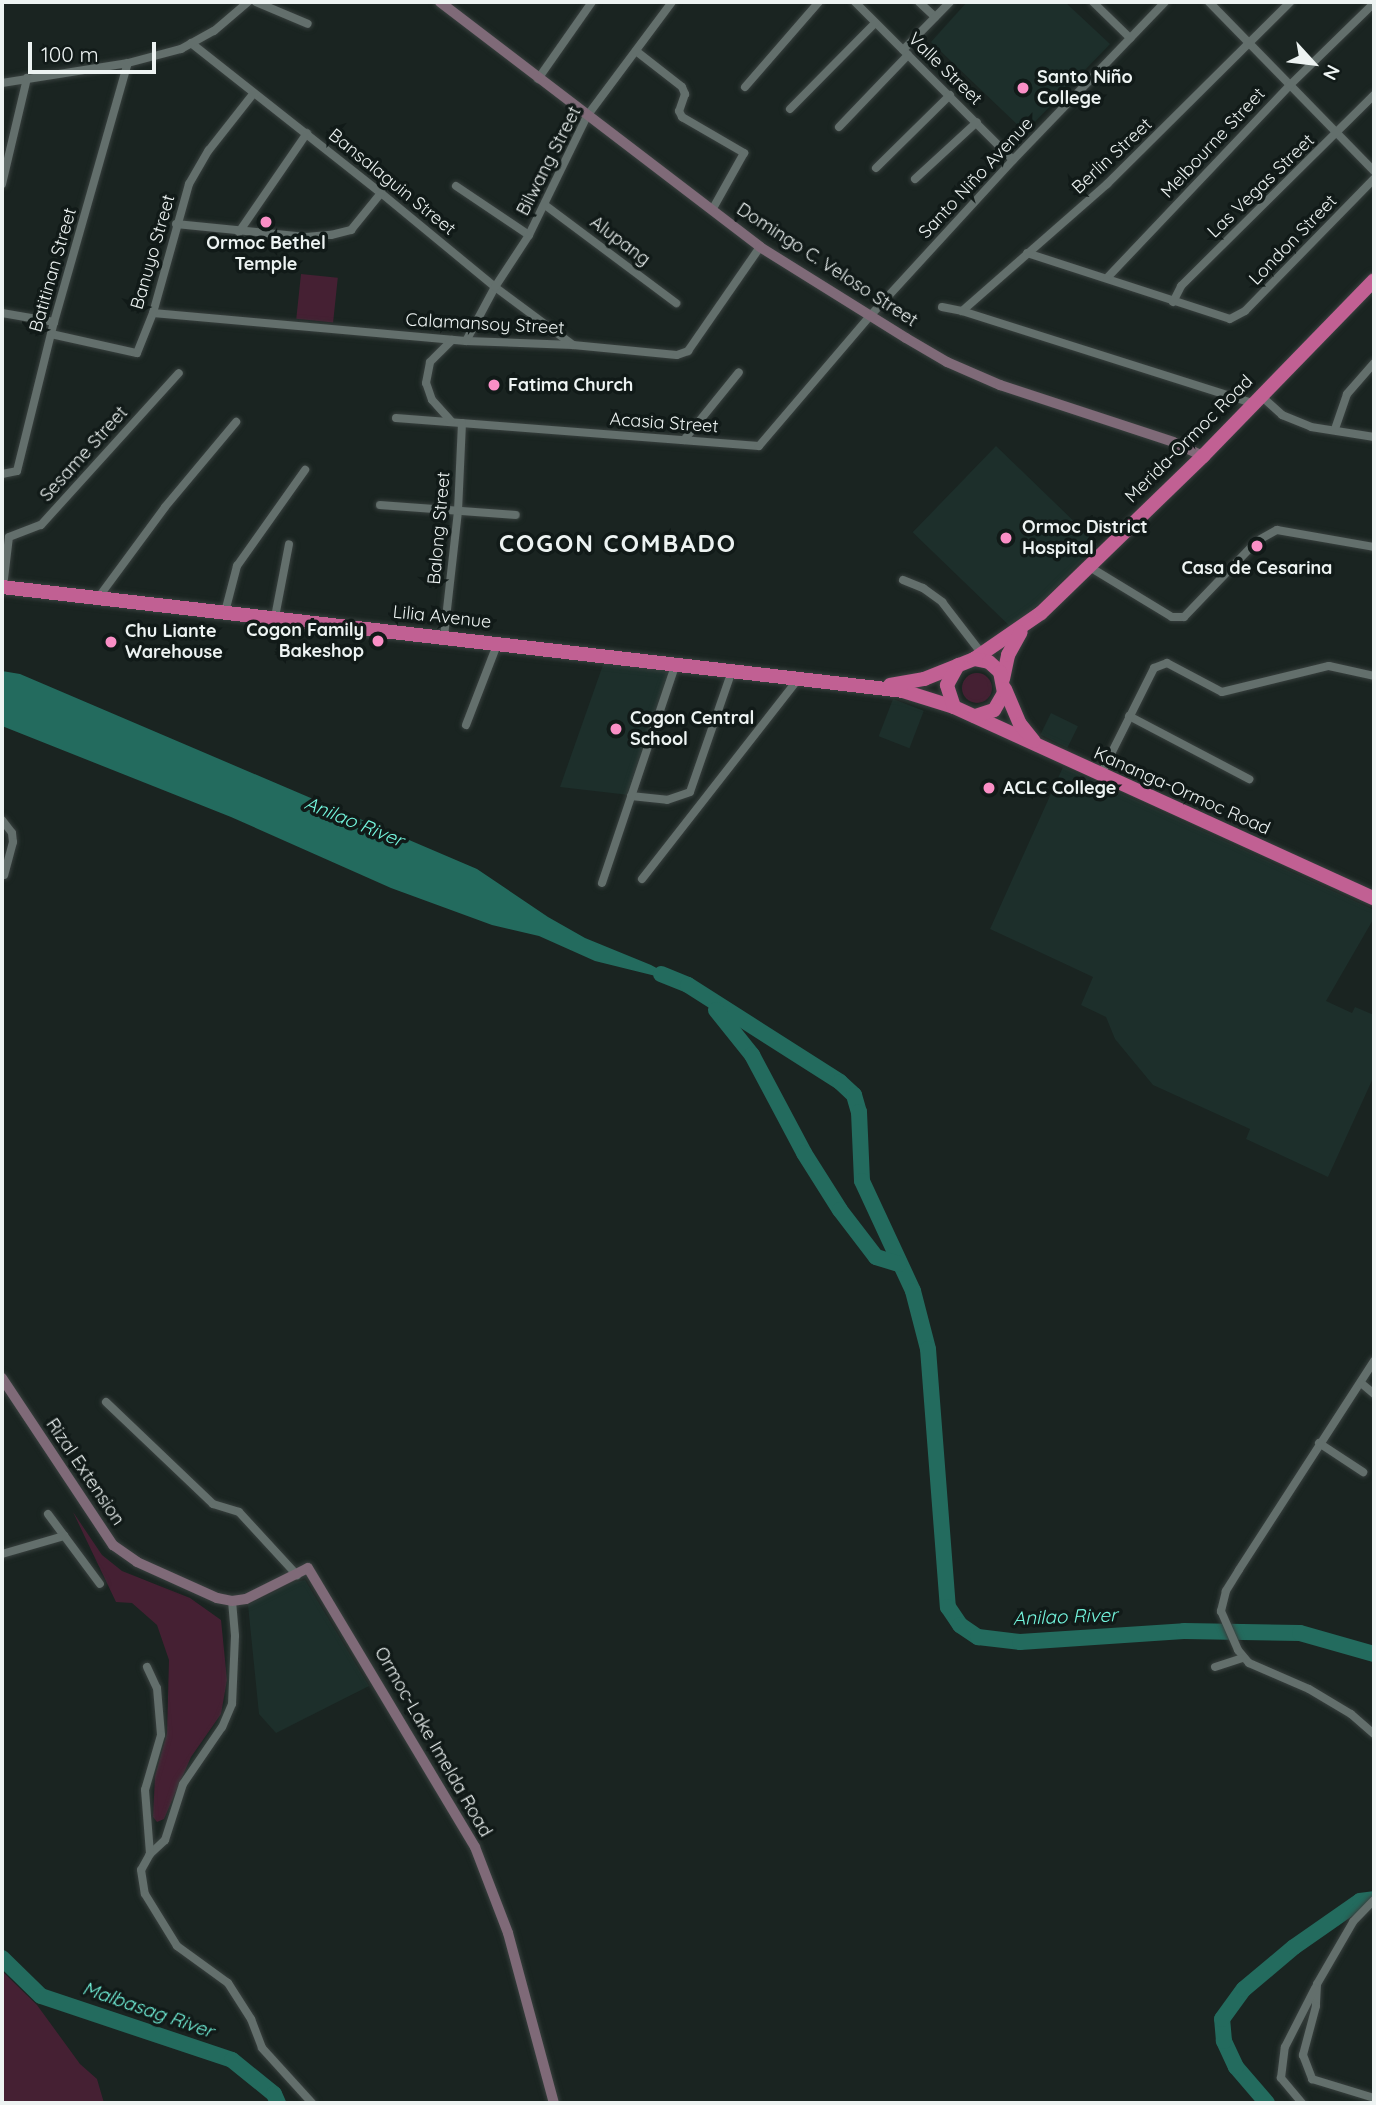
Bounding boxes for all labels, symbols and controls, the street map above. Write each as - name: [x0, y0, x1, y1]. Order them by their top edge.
- scale bar: [32, 28, 159, 72]
- street label: Valle Street: [903, 28, 987, 110]
- north arrow: [1278, 28, 1348, 98]
- text: 100 m: [41, 41, 99, 67]
- text: N: [1318, 61, 1346, 84]
- place label: Santo Niño College: [1037, 67, 1133, 110]
- marker: Santo Niño College: [1015, 80, 1031, 96]
- street label: Melbourne Street: [1156, 83, 1270, 203]
- street label: Bilwang Street: [512, 103, 586, 219]
- street label: Santo Niño Avenue: [914, 113, 1038, 243]
- street label: Berlin Street: [1068, 114, 1156, 198]
- street label: Bansalaguin Street: [324, 124, 460, 240]
- street label: Las Vegas Street: [1203, 130, 1319, 242]
- street label: London Street: [1245, 190, 1341, 290]
- street label: Banuyo Street: [126, 192, 180, 312]
- street label: Domingo C. Veloso Street: [733, 198, 921, 332]
- street label: Batitinan Street: [25, 205, 81, 335]
- street label: Alupang: [586, 211, 654, 271]
- marker: Ormoc Bethel Temple: [258, 214, 274, 230]
- place label: Ormoc Bethel Temple: [206, 233, 326, 276]
- street label: Calamansoy Street: [405, 309, 565, 339]
- street label: Merida-Ormoc Road: [1121, 371, 1257, 507]
- place label: Fatima Church: [508, 374, 633, 396]
- marker: Fatima Church: [486, 377, 502, 393]
- street label: Sesame Street: [36, 402, 132, 506]
- street label: Acasia Street: [609, 408, 719, 438]
- street label: Balong Street: [423, 471, 455, 585]
- place label: Ormoc District Hospital: [1022, 517, 1148, 560]
- marker: Ormoc District Hospital: [996, 528, 1016, 548]
- district label: COGON COMBADO: [501, 530, 735, 558]
- marker: Casa de Cesarina: [1249, 538, 1265, 554]
- place label: Casa de Cesarina: [1182, 557, 1332, 579]
- street label: Lilia Avenue: [392, 601, 492, 633]
- place label: Cogon Family Bakeshop: [246, 620, 364, 662]
- place label: Chu Liante Warehouse: [125, 621, 223, 664]
- marker: Cogon Family Bakeshop: [370, 633, 386, 649]
- marker: Chu Liante Warehouse: [103, 634, 119, 650]
- place label: Cogon Central School: [630, 708, 754, 750]
- marker: Cogon Central School: [608, 721, 624, 737]
- street label: Kananga-Ormoc Road: [1090, 742, 1274, 840]
- place label: ACLC College: [1003, 777, 1116, 799]
- marker: ACLC College: [981, 780, 997, 796]
- water label: Anilao River: [301, 792, 407, 852]
- street label: Rizal Extension: [41, 1414, 129, 1530]
- water label: Anilao River: [1012, 1604, 1118, 1630]
- street label: Ormoc-Lake Imelda Road: [370, 1643, 496, 1841]
- water label: Malbasag River: [79, 1977, 217, 2043]

